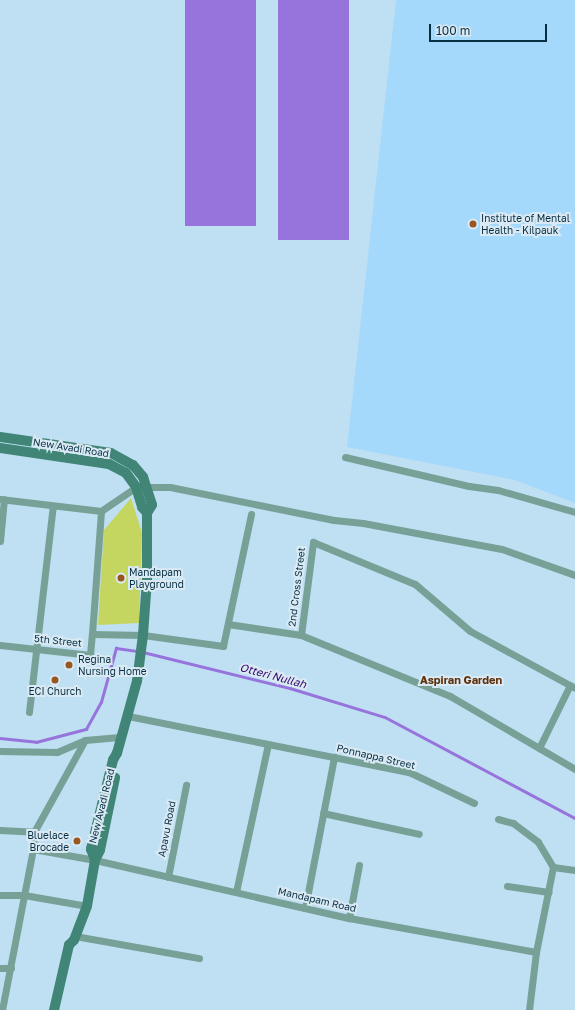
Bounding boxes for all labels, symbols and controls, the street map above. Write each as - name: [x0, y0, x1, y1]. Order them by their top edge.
- scale bar: [431, 16, 549, 42]
- text: 100 m: [436, 23, 470, 38]
- place label: Institute of Mental Health - Kilpauk: [481, 212, 570, 236]
- marker: Institute of Mental Health - Kilpauk: [468, 219, 478, 229]
- street label: New Avadi Road: [32, 436, 110, 460]
- street label: 2nd Cross Street: [286, 547, 308, 627]
- place label: Mandapam Playground: [129, 566, 184, 590]
- marker: Mandapam Playground: [116, 573, 126, 583]
- street label: 5th Street: [33, 633, 83, 649]
- place label: Regina Nursing Home: [78, 653, 147, 676]
- marker: Regina Nursing Home: [63, 659, 75, 671]
- water label: Otteri Nullah: [238, 661, 308, 691]
- district label: Aspiran Garden: [420, 673, 502, 687]
- marker: ECI Church: [50, 675, 60, 685]
- place label: ECI Church: [29, 686, 81, 698]
- street label: Ponnappa Street: [335, 742, 417, 772]
- street label: New Avadi Road: [87, 767, 117, 845]
- street label: Apavu Road: [156, 800, 178, 858]
- place label: Bluelace Brocade: [27, 829, 69, 852]
- marker: Bluelace Brocade: [72, 836, 82, 846]
- street label: Mandapam Road: [277, 885, 357, 915]

